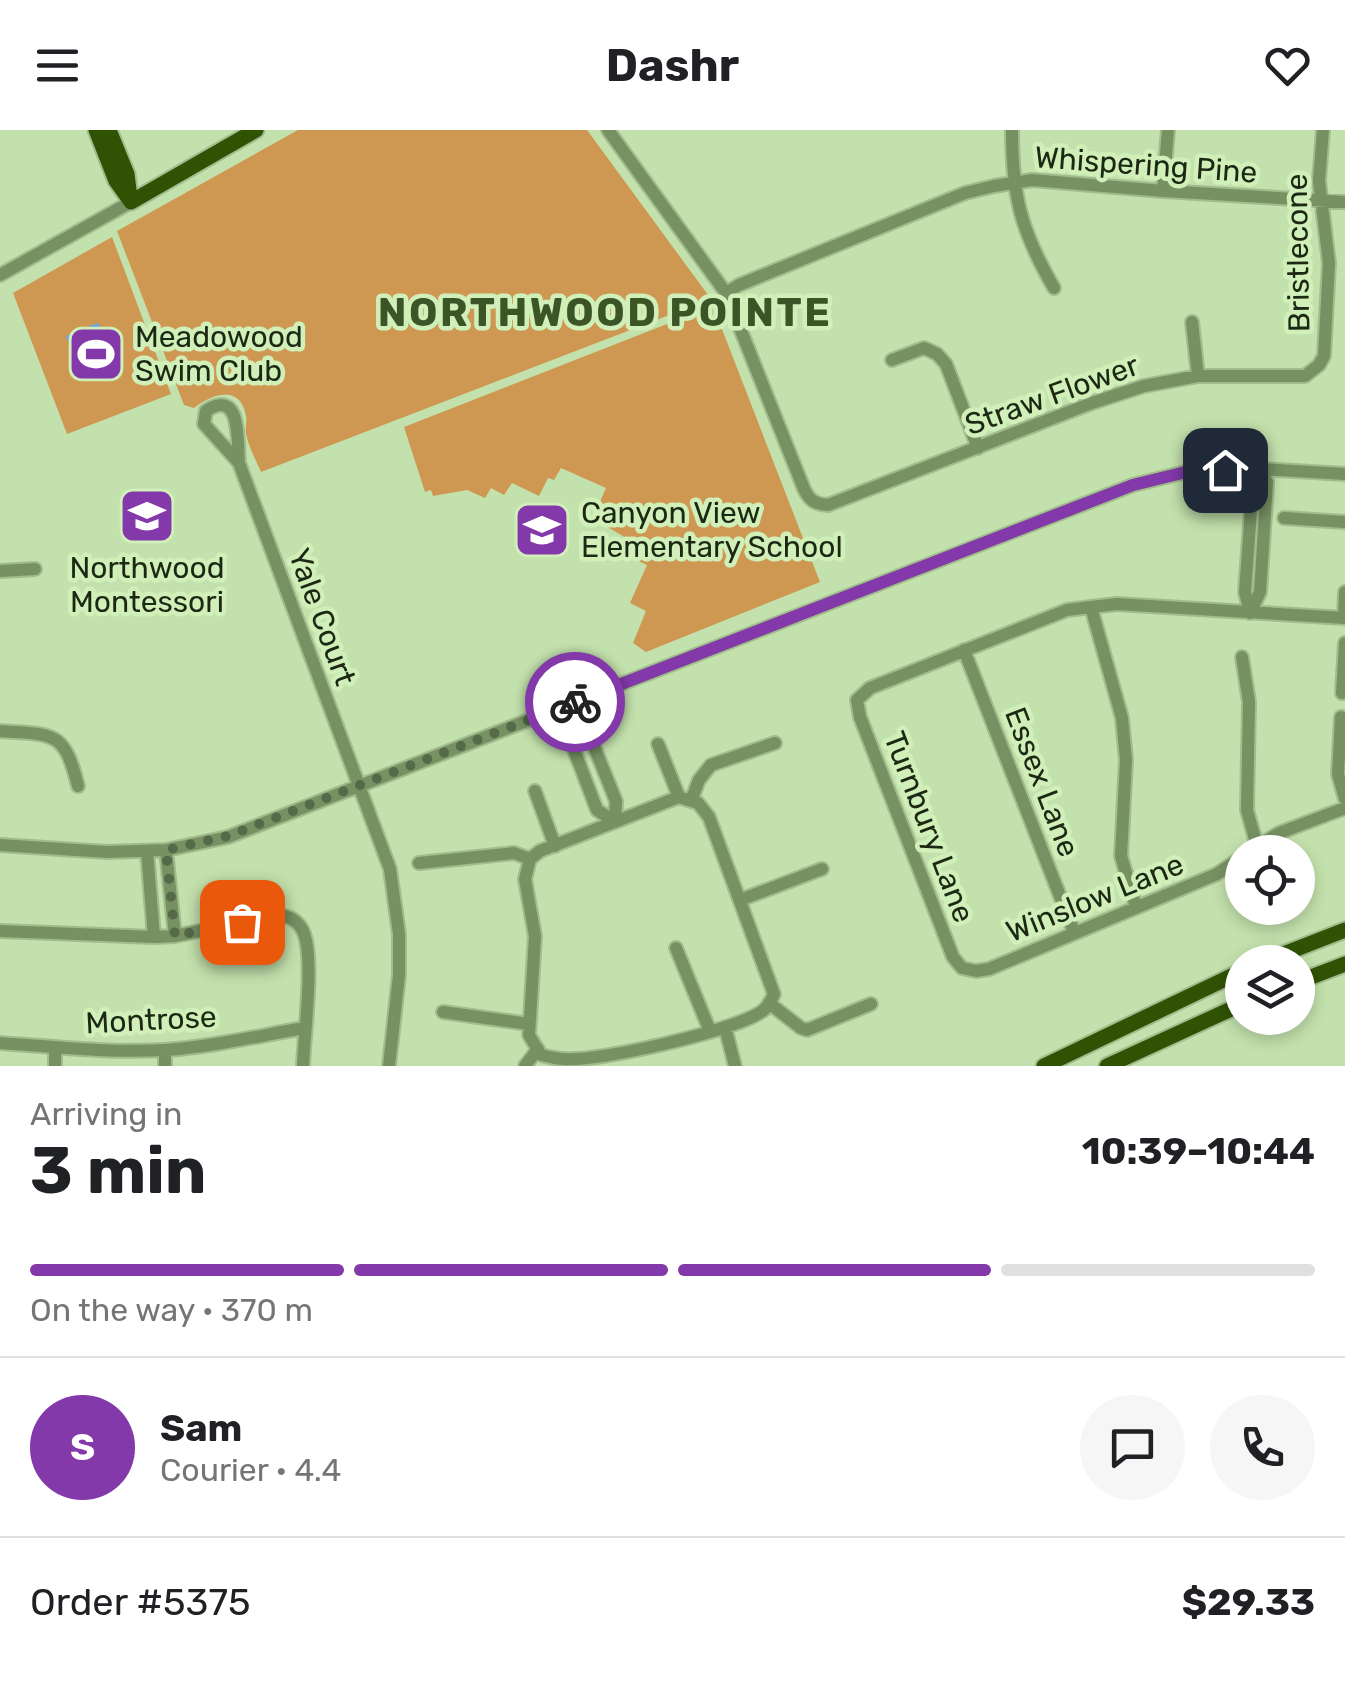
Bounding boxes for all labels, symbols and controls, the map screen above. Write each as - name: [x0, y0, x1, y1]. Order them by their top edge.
- icon: menu: [30, 38, 85, 93]
- icon: heart: [1260, 38, 1315, 93]
- text: Dashr: [606, 39, 739, 92]
- street label: Whispering Pine: [1033, 139, 1259, 191]
- street label: Bristlecone: [1279, 173, 1317, 333]
- district label: NORTHWOOD POINTE: [378, 289, 832, 336]
- place label: Meadowood Swim Club: [135, 319, 303, 389]
- sports icon: Meadowood Swim Club: [66, 324, 126, 384]
- street label: Straw Flower: [960, 347, 1144, 443]
- pin: [1183, 428, 1268, 513]
- icon: home: [1198, 443, 1253, 498]
- school or university icon: Northwood Montessori: [117, 486, 177, 546]
- place label: Canyon View Elementary School: [581, 495, 843, 565]
- school or university icon: Canyon View Elementary School: [512, 500, 572, 560]
- street label: Yale Court: [281, 544, 363, 691]
- place label: Northwood Montessori: [69, 550, 225, 620]
- courier: [525, 652, 625, 752]
- icon: bike: [548, 675, 603, 730]
- street label: Essex Lane: [997, 702, 1087, 862]
- street label: Turnbury Lane: [876, 726, 982, 928]
- map controls: [1225, 835, 1315, 1035]
- button: locate: [1225, 835, 1315, 925]
- street label: Winslow Lane: [1001, 846, 1189, 950]
- pin: [200, 880, 285, 965]
- icon: bag: [215, 895, 270, 950]
- button: layers: [1225, 945, 1315, 1035]
- street label: Montrose: [85, 999, 217, 1041]
- text: Arriving in: [30, 1095, 182, 1133]
- text: 10:39–10:44: [1082, 1128, 1315, 1174]
- text: 3 min: [30, 1132, 207, 1209]
- text: On the way · 370 m: [30, 1291, 313, 1329]
- button: chat: [1080, 1395, 1185, 1500]
- button: phone: [1210, 1395, 1315, 1500]
- text: Sam: [160, 1405, 242, 1451]
- text: S: [70, 1424, 95, 1470]
- text: Courier · 4.4: [160, 1451, 341, 1489]
- text: Order #5375: [30, 1579, 251, 1625]
- text: $29.33: [1182, 1579, 1315, 1625]

